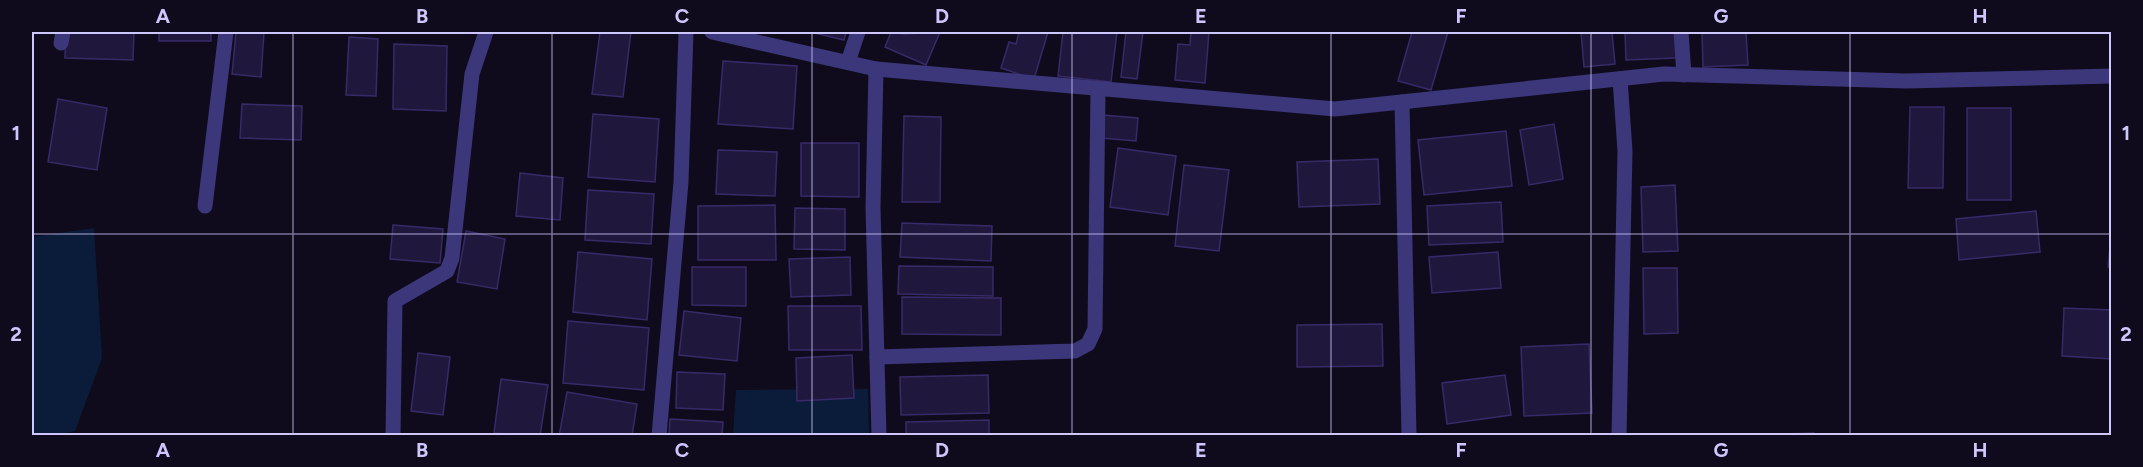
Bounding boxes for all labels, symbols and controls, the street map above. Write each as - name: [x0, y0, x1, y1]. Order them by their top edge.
- text: A: [156, 4, 171, 28]
- text: B: [416, 4, 428, 28]
- text: C: [675, 4, 689, 28]
- text: D: [935, 4, 949, 28]
- text: E: [1195, 4, 1207, 28]
- text: F: [1455, 4, 1467, 28]
- text: G: [1714, 4, 1729, 28]
- text: H: [1973, 4, 1988, 28]
- text: 1: [12, 121, 20, 145]
- text: 1: [2122, 121, 2130, 145]
- text: 2: [10, 322, 22, 346]
- text: 2: [2120, 322, 2132, 346]
- text: A: [156, 438, 171, 462]
- text: B: [416, 438, 428, 462]
- text: C: [675, 438, 689, 462]
- text: D: [935, 438, 949, 462]
- text: E: [1195, 438, 1207, 462]
- text: F: [1455, 438, 1467, 462]
- text: G: [1714, 438, 1729, 462]
- text: H: [1973, 438, 1988, 462]

